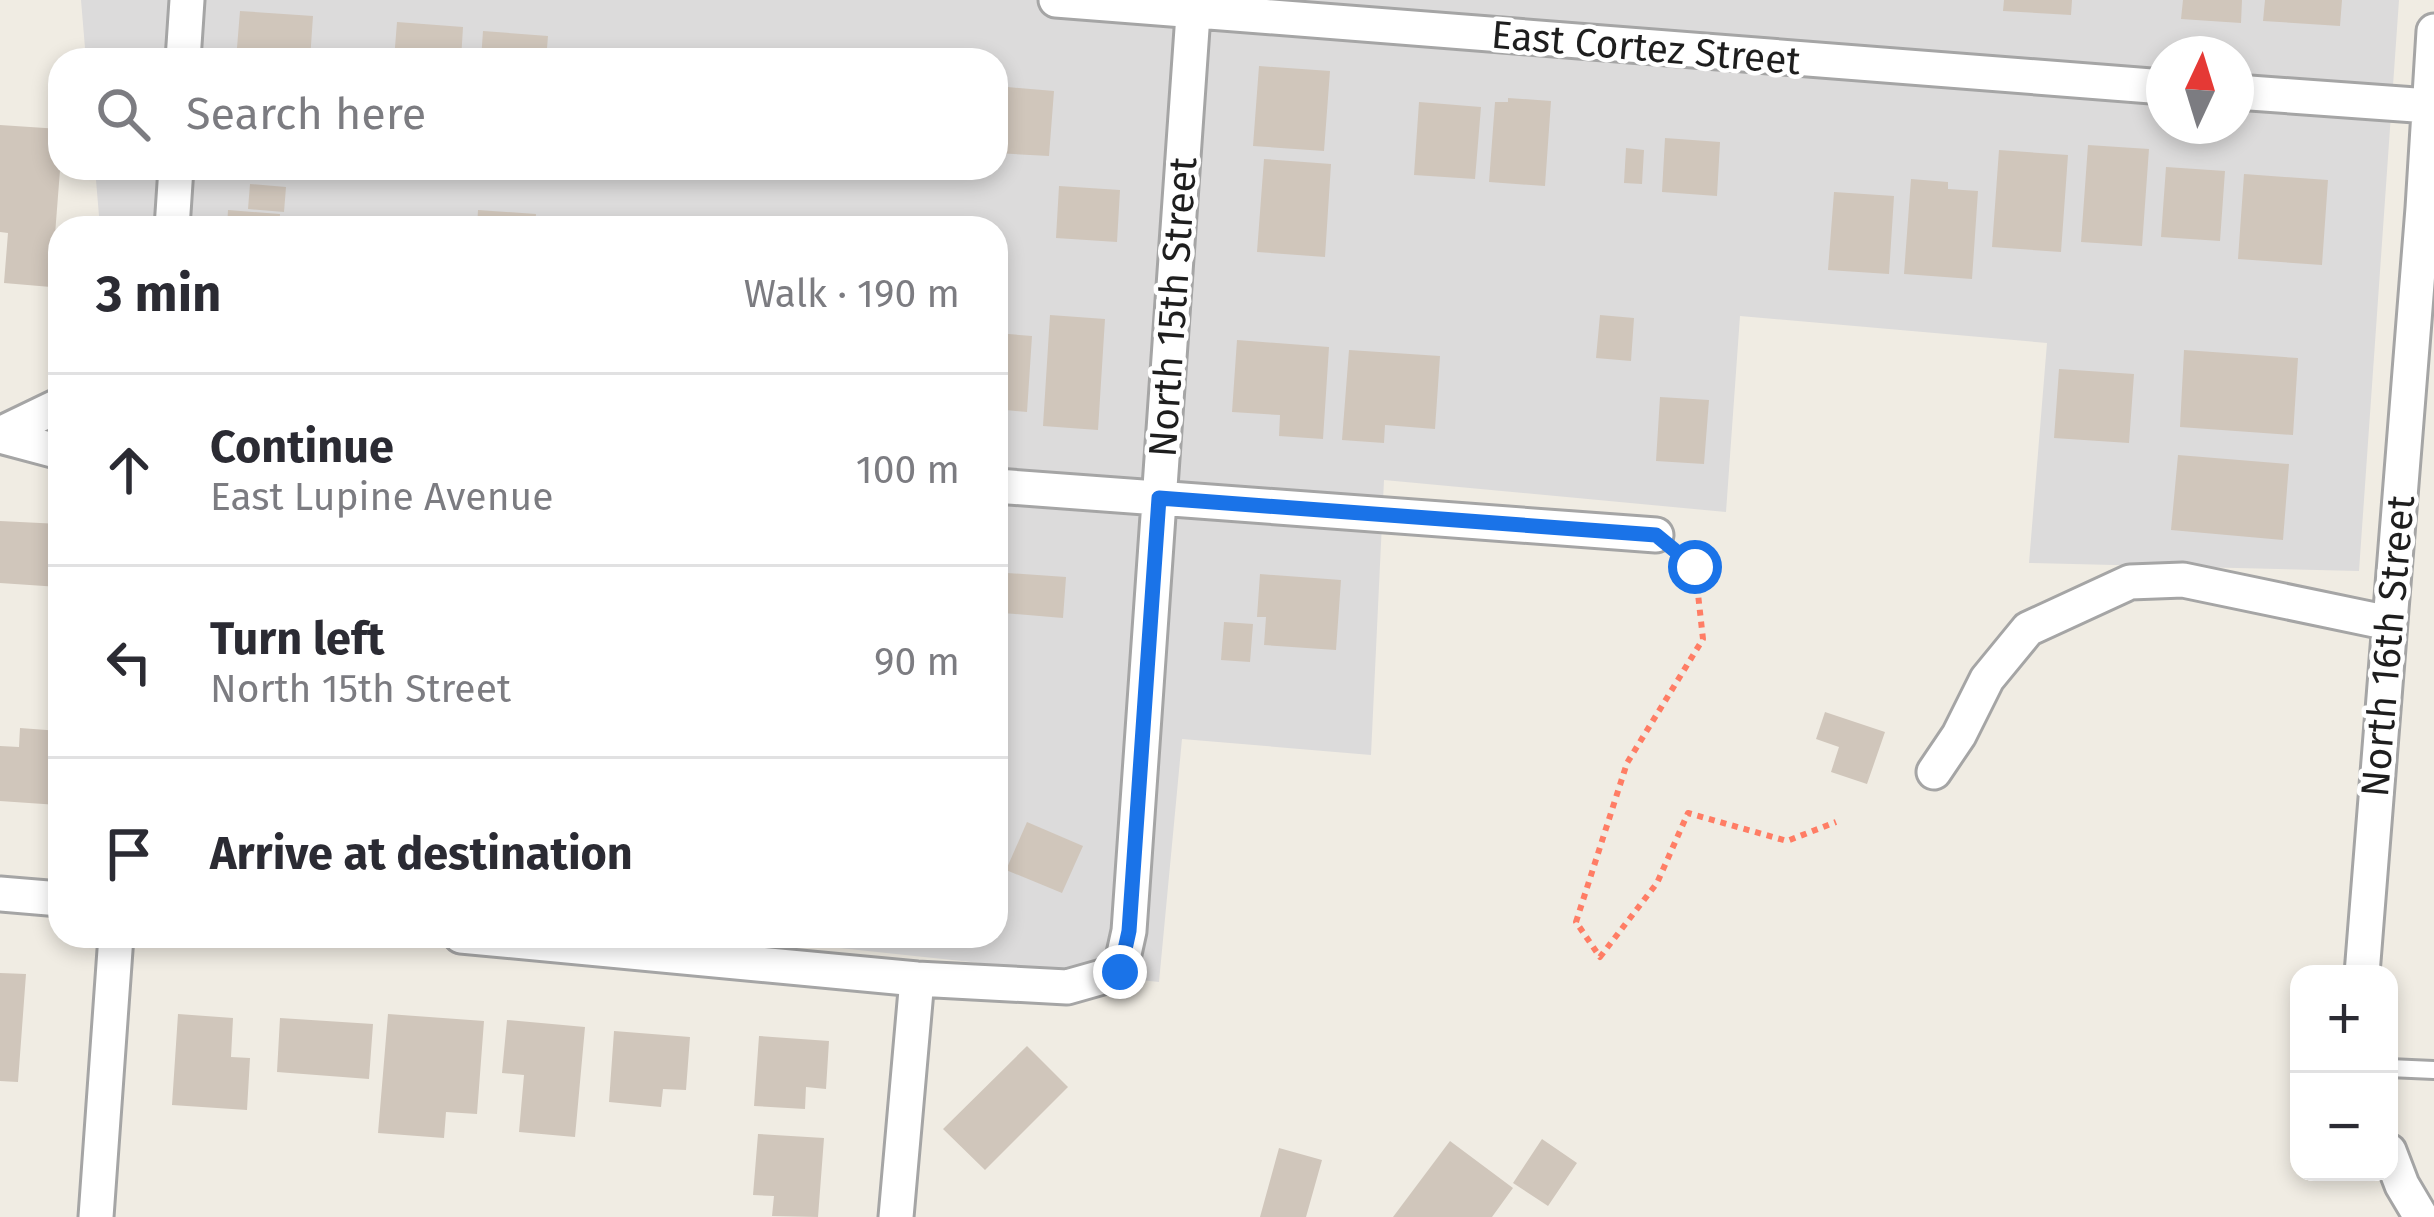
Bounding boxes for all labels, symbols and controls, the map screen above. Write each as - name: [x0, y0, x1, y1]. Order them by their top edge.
- street label: East Cortez Street: [1489, 12, 1803, 85]
- north arrow: [2146, 36, 2254, 144]
- search box: [48, 48, 1008, 180]
- icon: search: [90, 81, 156, 147]
- text: Search here: [186, 87, 426, 141]
- street label: North 15th Street: [1140, 154, 1207, 459]
- text: 3 min: [96, 263, 222, 325]
- text: Walk · 190 m: [744, 271, 960, 317]
- text: Continue: [210, 420, 394, 474]
- icon: ahead: [96, 437, 162, 503]
- text: 100 m: [856, 447, 960, 493]
- text: East Lupine Avenue: [210, 474, 553, 520]
- street label: North 16th Street: [2352, 492, 2424, 799]
- route start: [1668, 540, 1722, 594]
- text: Turn left: [210, 612, 384, 666]
- icon: left: [96, 629, 162, 695]
- text: 90 m: [874, 639, 960, 685]
- text: North 15th Street: [210, 666, 511, 712]
- icon: arrive: [96, 821, 162, 887]
- text: Arrive at destination: [210, 827, 633, 881]
- route end: [1093, 945, 1147, 999]
- map controls: [2290, 965, 2398, 1181]
- button: +: [2290, 965, 2398, 1073]
- button: −: [2290, 1073, 2398, 1181]

